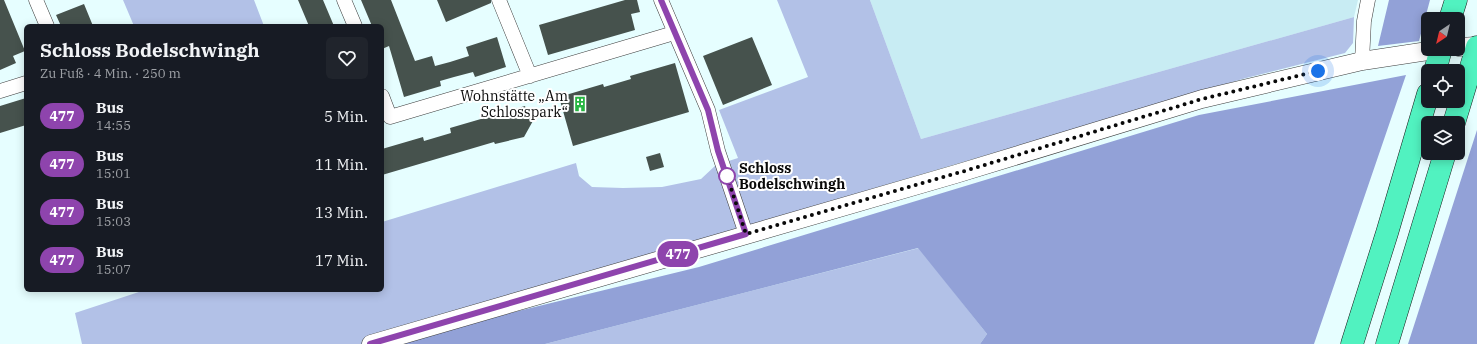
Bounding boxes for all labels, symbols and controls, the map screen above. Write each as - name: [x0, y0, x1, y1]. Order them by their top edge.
- north arrow: [1421, 12, 1465, 56]
- map controls: [1421, 12, 1465, 160]
- button: heart: [326, 37, 368, 79]
- text: Schloss Bodelschwingh: [40, 38, 260, 62]
- your location: [1308, 61, 1328, 81]
- button: locate: [1421, 64, 1465, 108]
- text: Zu Fuß · 4 Min. · 250 m: [40, 65, 181, 82]
- place label: Wohnstätte „Am Schlosspark“: [460, 87, 568, 121]
- building icon: Wohnstätte „Am Schlosspark“: [571, 95, 589, 113]
- text: Bus: [96, 98, 124, 117]
- text: 477: [49, 107, 75, 125]
- text: 5 Min.: [324, 107, 368, 126]
- button: layers: [1421, 116, 1465, 160]
- text: 14:55: [96, 117, 131, 134]
- text: Bus: [96, 146, 124, 165]
- text: 477: [49, 155, 75, 173]
- text: 11 Min.: [315, 155, 368, 174]
- place label: Schloss Bodelschwingh: [739, 159, 845, 193]
- text: 15:01: [96, 165, 131, 182]
- marker: Schloss Bodelschwingh: [718, 167, 736, 185]
- text: Bus: [96, 194, 124, 213]
- text: 477: [49, 203, 75, 221]
- text: 13 Min.: [315, 203, 368, 222]
- text: 15:03: [96, 213, 131, 230]
- line badge: 477: [655, 241, 701, 267]
- text: Bus: [96, 242, 124, 261]
- text: 477: [665, 245, 691, 263]
- text: 477: [49, 251, 75, 269]
- text: 17 Min.: [315, 251, 368, 270]
- text: 15:07: [96, 261, 131, 278]

